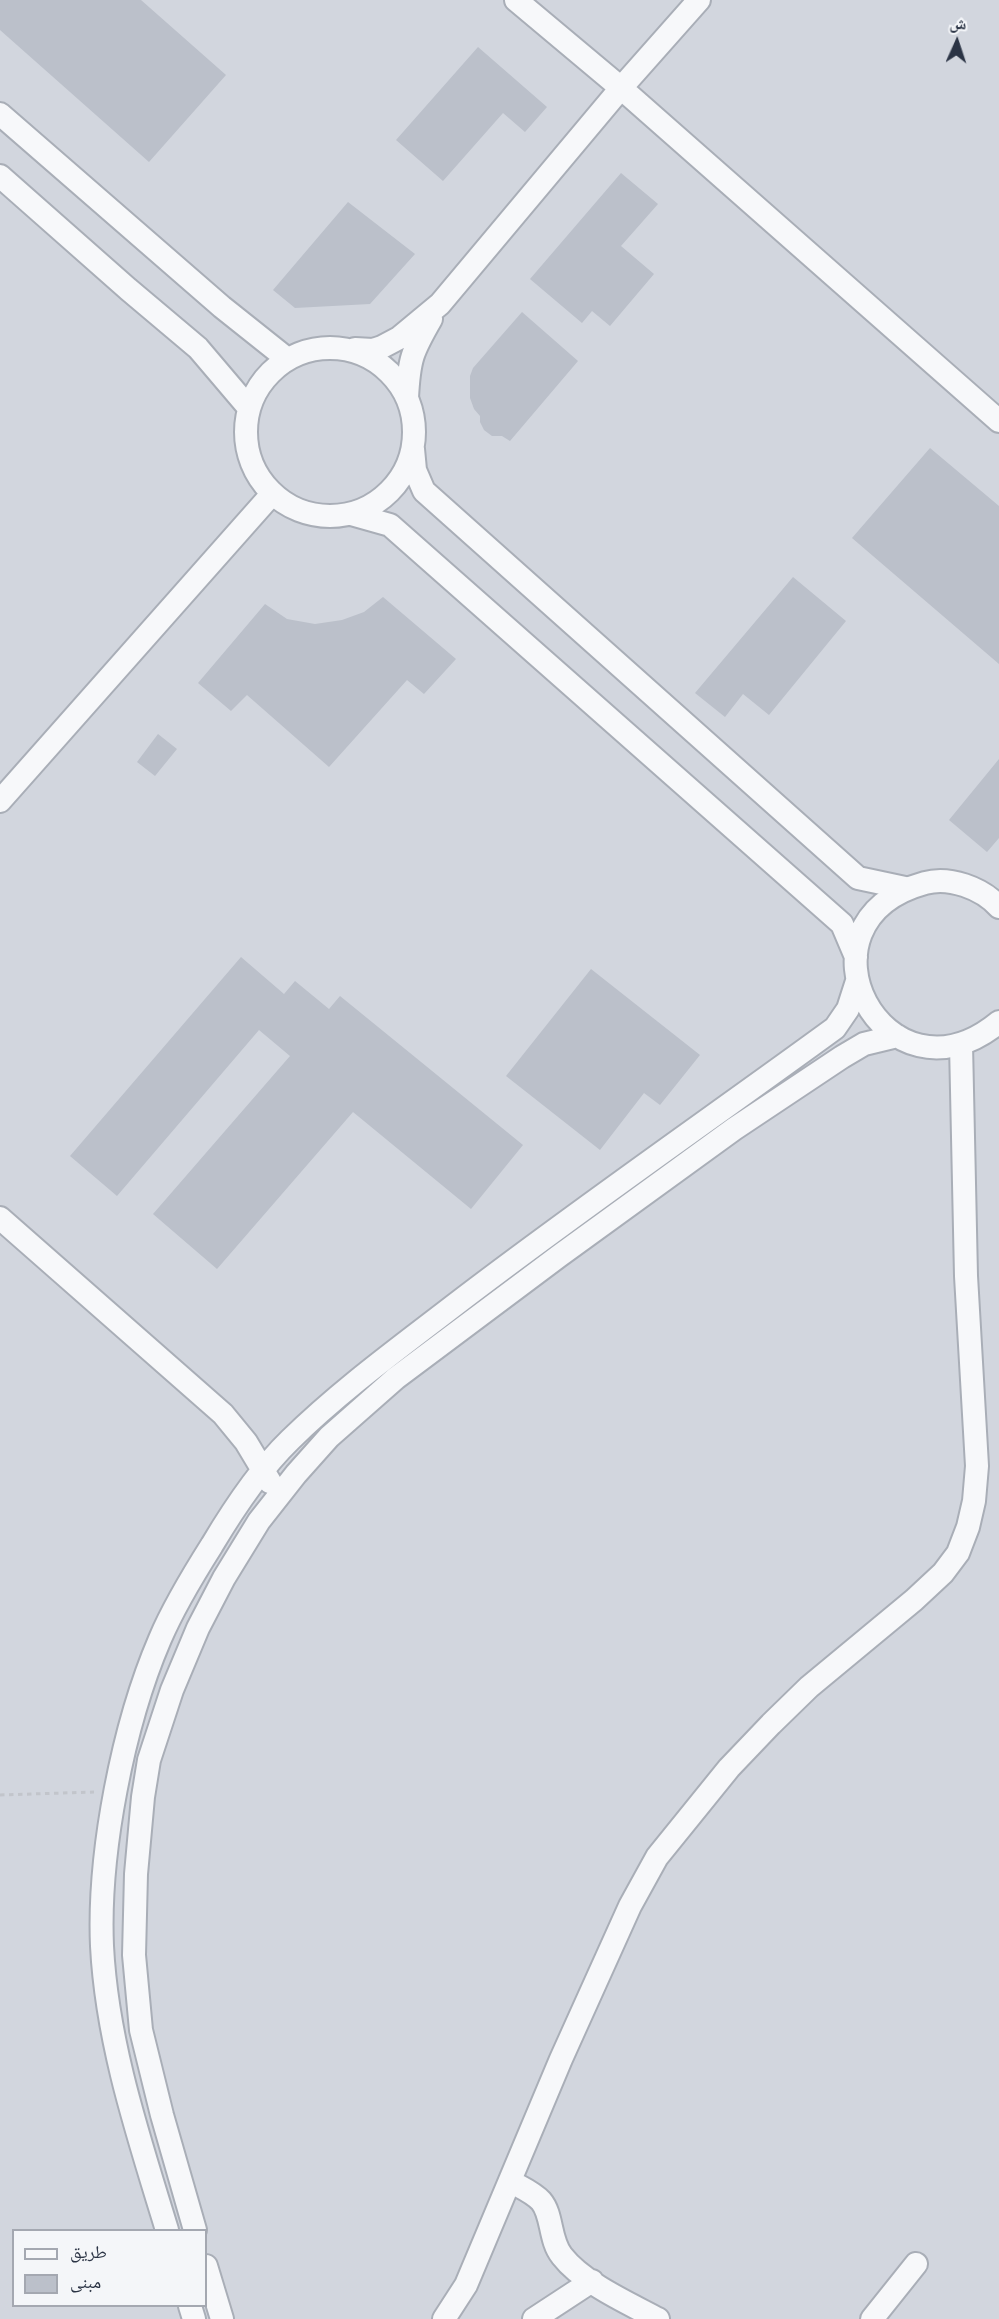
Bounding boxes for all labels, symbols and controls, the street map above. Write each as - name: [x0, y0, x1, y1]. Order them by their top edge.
- north arrow: [927, 12, 987, 72]
- text: ش: [949, 13, 967, 35]
- legend: [12, 2229, 207, 2307]
- text: طريق: [70, 2240, 107, 2264]
- text: مبنى: [70, 2270, 101, 2294]

